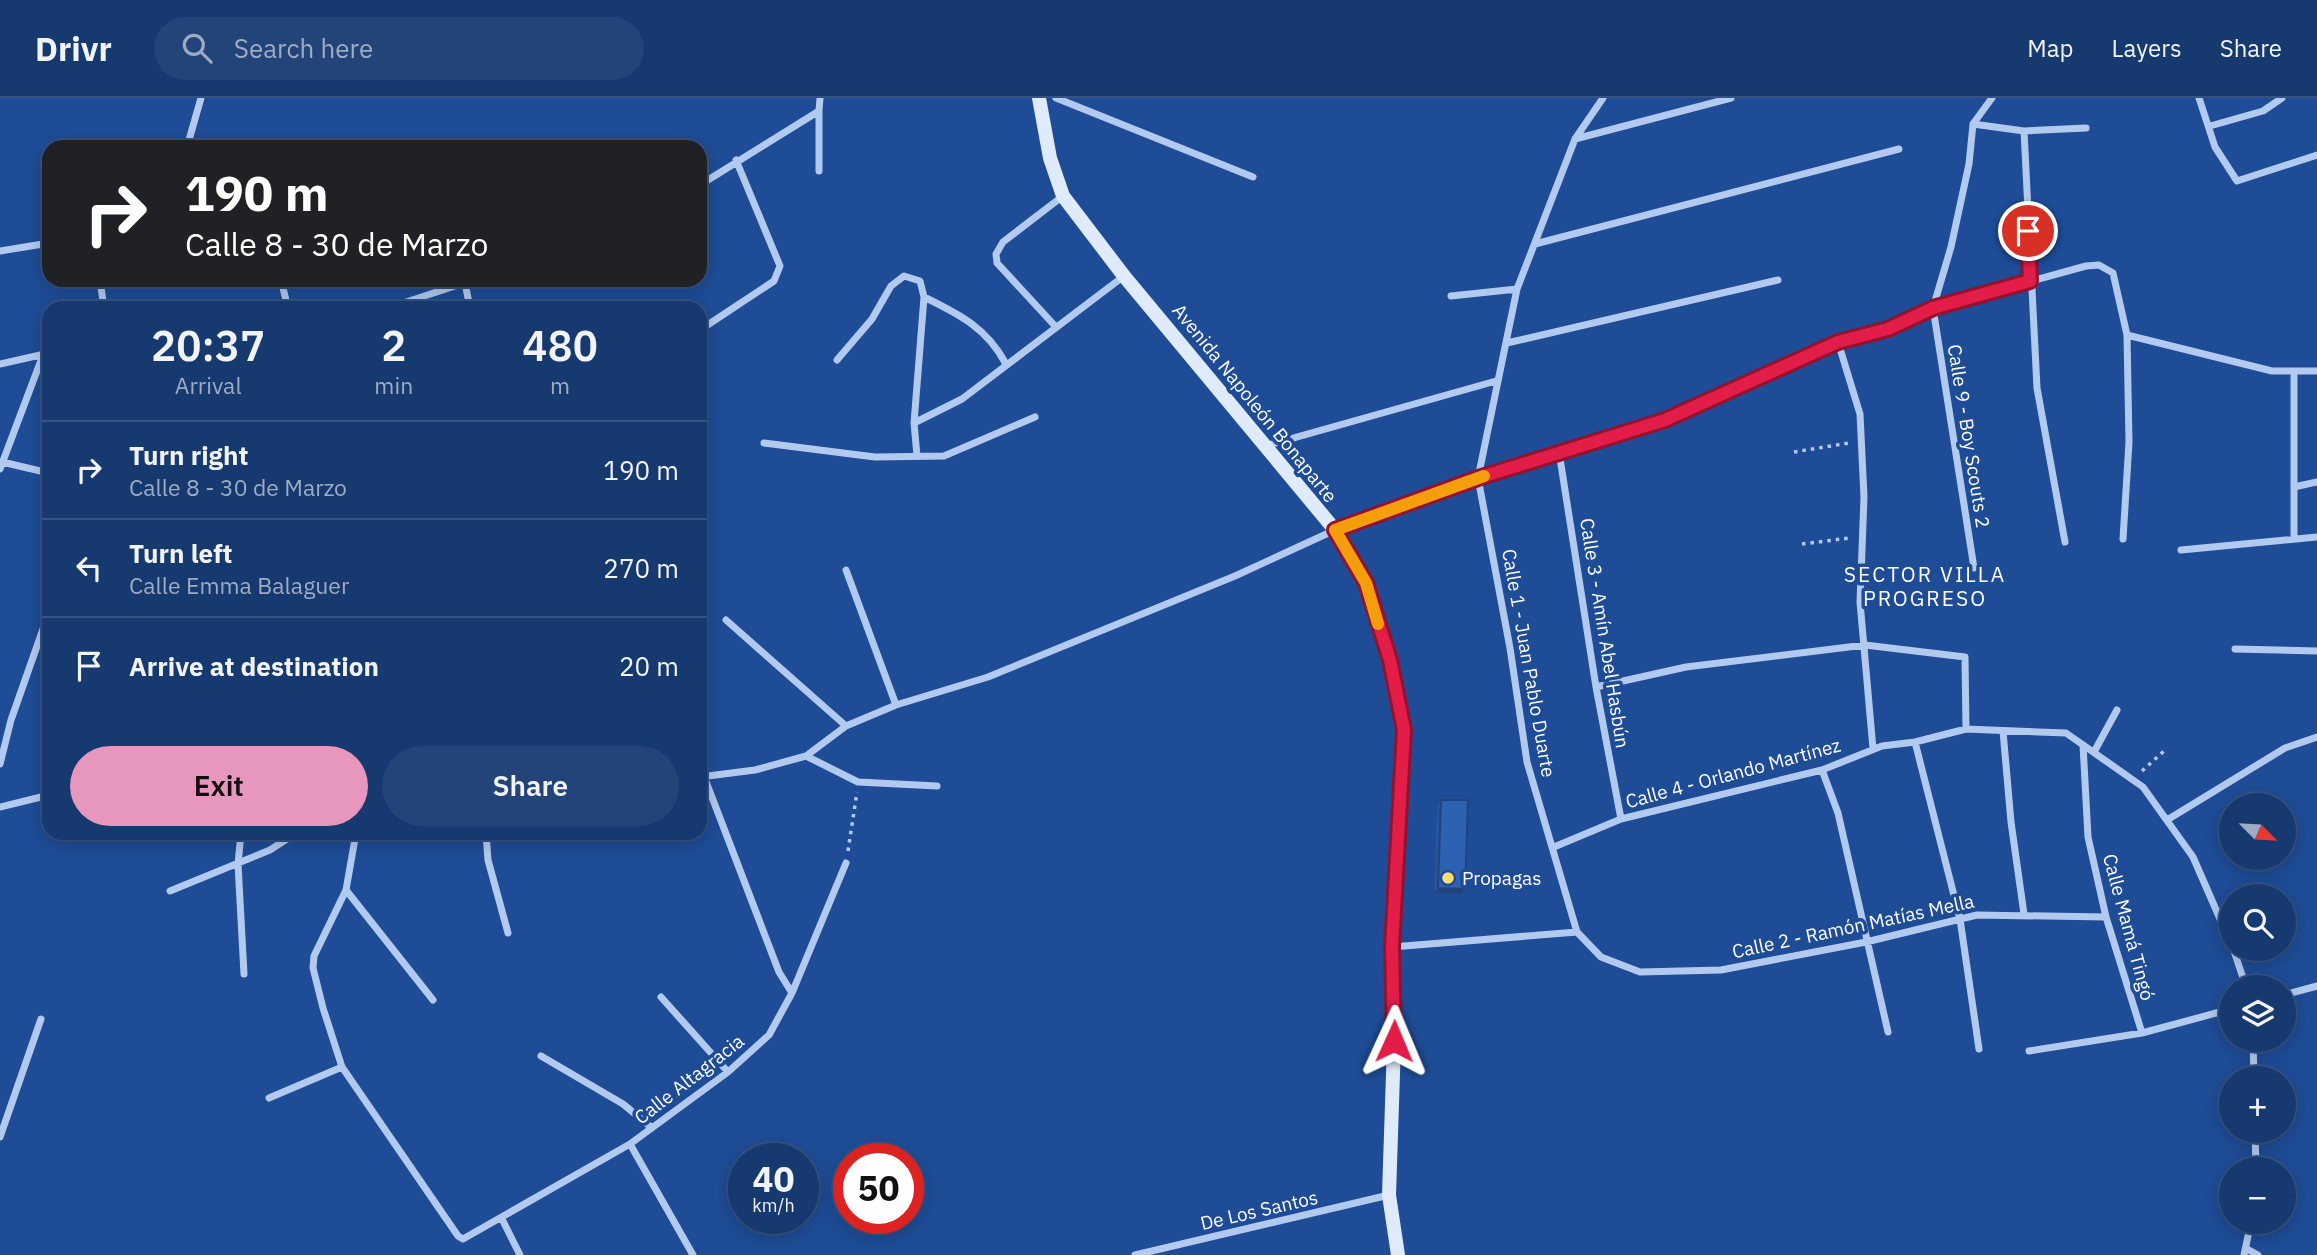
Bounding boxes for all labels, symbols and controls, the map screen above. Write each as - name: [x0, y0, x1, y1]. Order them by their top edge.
- search box: [154, 17, 644, 80]
- text: Drivr: [35, 27, 112, 70]
- icon: search: [178, 29, 216, 67]
- text: Search here: [234, 31, 373, 65]
- text: Map: [2027, 32, 2074, 64]
- text: Layers: [2112, 32, 2182, 64]
- text: Share: [2220, 32, 2282, 64]
- text: 190 m: [185, 161, 329, 224]
- icon: right: [70, 168, 161, 259]
- pin: [1998, 201, 2058, 261]
- icon: arrive: [2009, 212, 2047, 250]
- text: Calle 8 - 30 de Marzo: [185, 223, 488, 265]
- street label: Avenida Napoleón Bonaparte: [1167, 299, 1343, 507]
- text: 20:37: [151, 318, 265, 373]
- text: 2: [381, 318, 406, 373]
- text: 480: [522, 318, 598, 373]
- street label: Calle 9 - Boy Scouts 2: [1943, 342, 1995, 530]
- text: Arrival: [175, 370, 242, 400]
- text: min: [374, 370, 413, 400]
- text: m: [550, 370, 570, 400]
- text: Turn right: [129, 438, 248, 472]
- icon: right: [70, 451, 108, 489]
- text: 190 m: [603, 453, 679, 487]
- text: Calle 8 - 30 de Marzo: [129, 472, 347, 502]
- street label: Calle 3 - Amín Abel Hasbún: [1575, 516, 1635, 750]
- text: Turn left: [129, 536, 232, 570]
- street label: Calle 1 - Juan Pablo Duarte: [1497, 547, 1561, 779]
- icon: left: [70, 549, 108, 587]
- text: 270 m: [603, 551, 679, 585]
- district label: SECTOR VILLA PROGRESO: [1844, 560, 2006, 612]
- text: Calle Emma Balaguer: [129, 570, 349, 600]
- icon: arrive: [70, 647, 108, 685]
- text: Arrive at destination: [129, 649, 379, 683]
- text: 20 m: [619, 649, 679, 683]
- street label: Calle 4 - Orlando Martínez: [1623, 733, 1843, 813]
- button: Exit: [70, 746, 368, 826]
- button: Share: [382, 746, 679, 826]
- north arrow: [2219, 793, 2296, 870]
- map controls: [2219, 793, 2296, 1234]
- street label: Calle Mamá Tingó: [2098, 851, 2160, 1003]
- place label: Propagas: [1462, 866, 1541, 890]
- marker: Propagas: [1440, 870, 1456, 886]
- button: search: [2219, 884, 2296, 961]
- street label: Calle 2 - Ramón Matías Mella: [1730, 889, 1976, 963]
- button: layers: [2219, 975, 2296, 1052]
- position arrow: [1357, 1004, 1431, 1078]
- street label: Calle Altagracia: [629, 1029, 749, 1129]
- button: +: [2219, 1066, 2296, 1143]
- speed limit sign: 50: [833, 1143, 924, 1234]
- text: 40: [752, 1156, 795, 1202]
- button: −: [2219, 1157, 2296, 1234]
- street label: De Los Santos: [1198, 1185, 1320, 1235]
- text: km/h: [752, 1194, 795, 1217]

